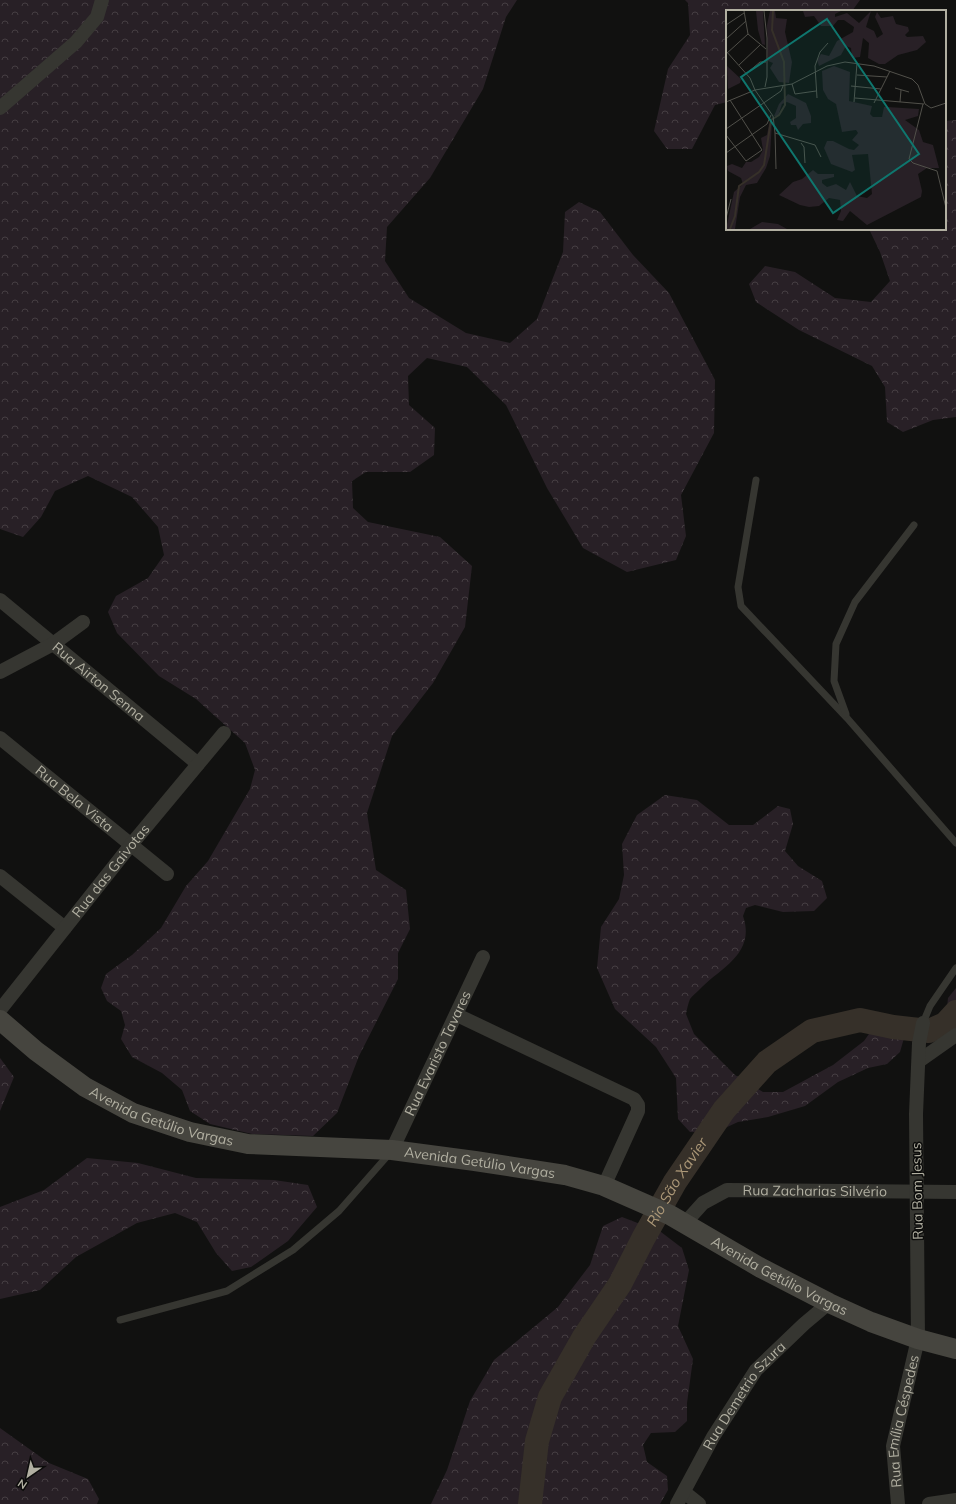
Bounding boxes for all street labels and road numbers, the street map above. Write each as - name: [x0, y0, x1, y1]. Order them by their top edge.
- street label: Rua Airton Senna: [49, 638, 149, 725]
- street label: Rua Bela Vista: [32, 761, 117, 836]
- street label: Rua das Gaivotas: [68, 820, 154, 921]
- street label: Rua Evaristo Tavares: [400, 988, 475, 1119]
- street label: Avenida Getúlio Vargas: [86, 1082, 235, 1150]
- street label: Rua Bom Jesus: [907, 1142, 927, 1240]
- street label: Avenida Getúlio Vargas: [403, 1143, 557, 1182]
- street label: Rua Zacharias Silvério: [743, 1181, 887, 1200]
- street label: Avenida Getúlio Vargas: [708, 1232, 851, 1319]
- street label: Rua Demetrio Szura: [699, 1338, 789, 1453]
- street label: Rua Emília Céspedes: [883, 1353, 923, 1488]

